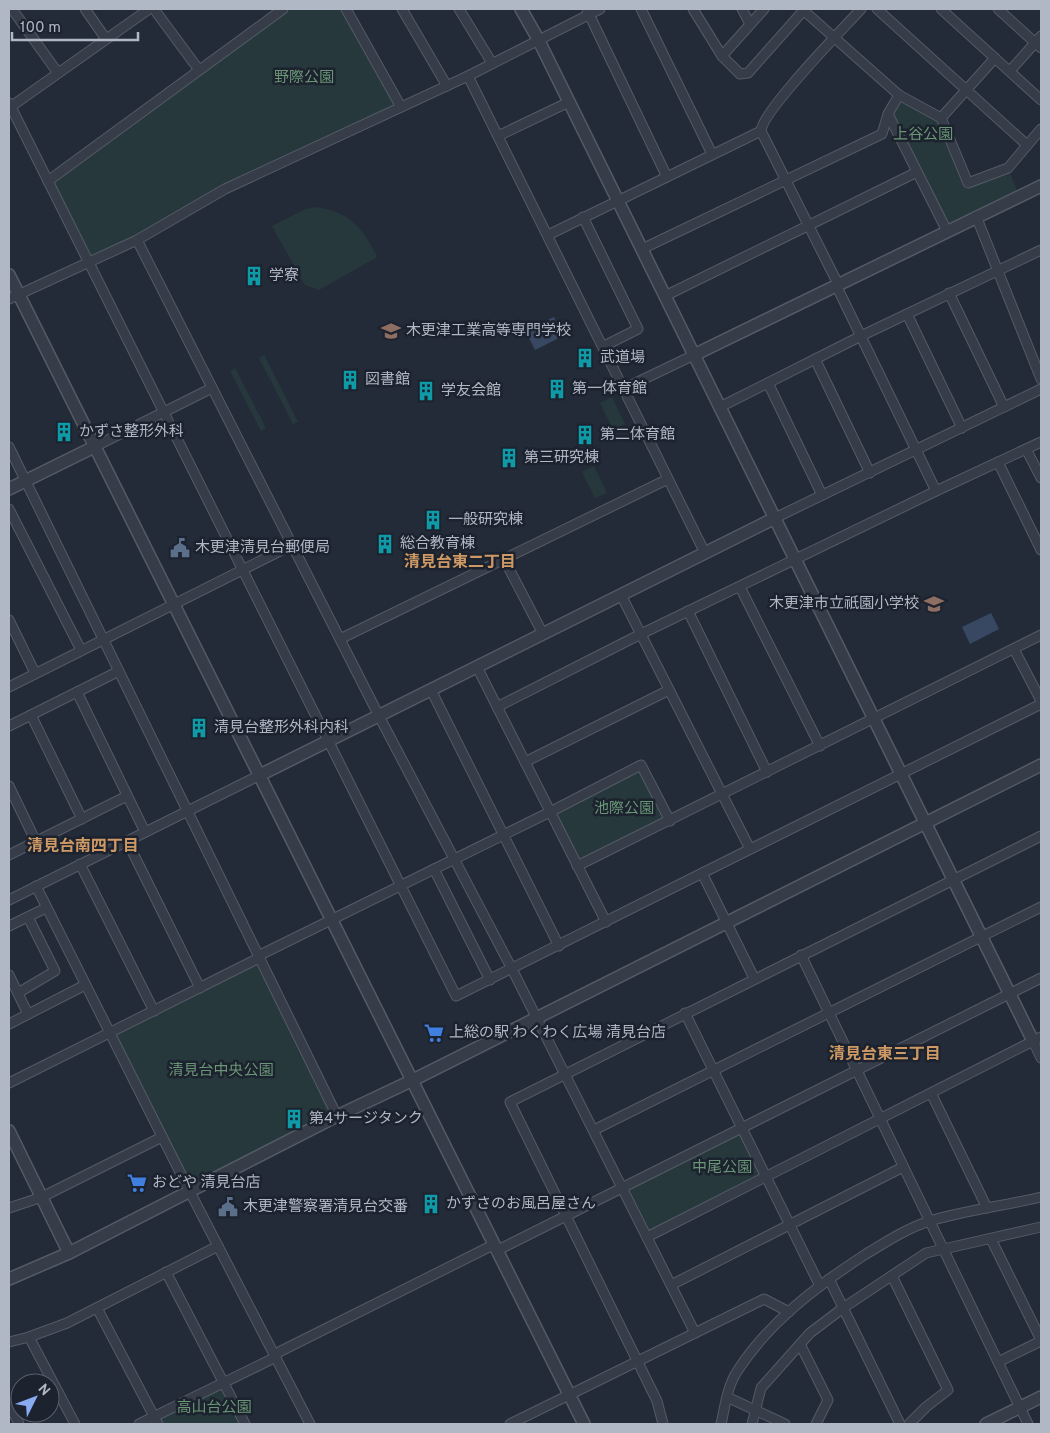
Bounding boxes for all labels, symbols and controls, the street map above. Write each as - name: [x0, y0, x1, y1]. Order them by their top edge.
- scale bar: [12, 10, 139, 42]
- text: 100 m: [20, 19, 61, 38]
- park label: 野際公園: [274, 69, 334, 88]
- park label: 上谷公園: [893, 126, 953, 145]
- building icon: 学寮: [243, 265, 265, 287]
- place label: 学寮: [269, 267, 299, 286]
- school or university icon: 木更津工業高等専門学校: [380, 320, 402, 342]
- place label: 木更津工業高等専門学校: [406, 322, 571, 341]
- building icon: 武道場: [574, 347, 596, 369]
- place label: 武道場: [600, 349, 645, 368]
- building icon: 図書館: [339, 369, 361, 391]
- place label: 図書館: [365, 371, 410, 390]
- building icon: 第一体育館: [546, 378, 568, 400]
- building icon: 学友会館: [415, 380, 437, 402]
- place label: 第一体育館: [572, 380, 647, 399]
- place label: 学友会館: [441, 382, 501, 401]
- building icon: かずさ整形外科: [53, 421, 75, 443]
- place label: かずさ整形外科: [79, 423, 184, 442]
- building icon: 第二体育館: [574, 424, 596, 446]
- place label: 第二体育館: [600, 426, 675, 445]
- building icon: 第三研究棟: [498, 447, 520, 469]
- place label: 第三研究棟: [524, 448, 599, 468]
- building icon: 一般研究棟: [422, 509, 444, 531]
- place label: 一般研究棟: [448, 510, 523, 530]
- building icon: 総合教育棟: [374, 533, 396, 555]
- place label: 総合教育棟: [400, 534, 475, 554]
- public building icon: 木更津清見台郵便局: [169, 537, 191, 559]
- place label: 木更津清見台郵便局: [195, 539, 330, 558]
- district label: 清見台東二丁目: [404, 553, 516, 573]
- school or university icon: 木更津市立祇園小学校: [923, 593, 945, 615]
- place label: 木更津市立祇園小学校: [769, 595, 919, 614]
- building icon: 清見台整形外科内科: [188, 717, 210, 739]
- place label: 清見台整形外科内科: [214, 719, 349, 738]
- park label: 池際公園: [594, 800, 654, 819]
- district label: 清見台南四丁目: [27, 837, 139, 857]
- supermarket icon: 上総の駅 わくわく広場 清見台店: [423, 1022, 445, 1044]
- place label: 上総の駅 わくわく広場 清見台店: [449, 1024, 666, 1043]
- district label: 清見台東三丁目: [829, 1045, 941, 1065]
- park label: 清見台中央公園: [168, 1062, 274, 1081]
- building icon: 第4サージタンク: [283, 1108, 305, 1130]
- place label: 第4サージタンク: [309, 1110, 423, 1129]
- park label: 中尾公園: [692, 1159, 752, 1178]
- supermarket icon: おどや 清見台店: [126, 1172, 148, 1194]
- place label: おどや 清見台店: [152, 1174, 261, 1193]
- building icon: かずさのお風呂屋さん: [420, 1193, 442, 1215]
- place label: かずさのお風呂屋さん: [446, 1195, 596, 1214]
- public building icon: 木更津警察署清見台交番: [217, 1196, 239, 1218]
- place label: 木更津警察署清見台交番: [243, 1198, 408, 1217]
- north arrow: [10, 1373, 60, 1423]
- text: N: [34, 1381, 53, 1400]
- park label: 高山台公園: [176, 1399, 252, 1418]

